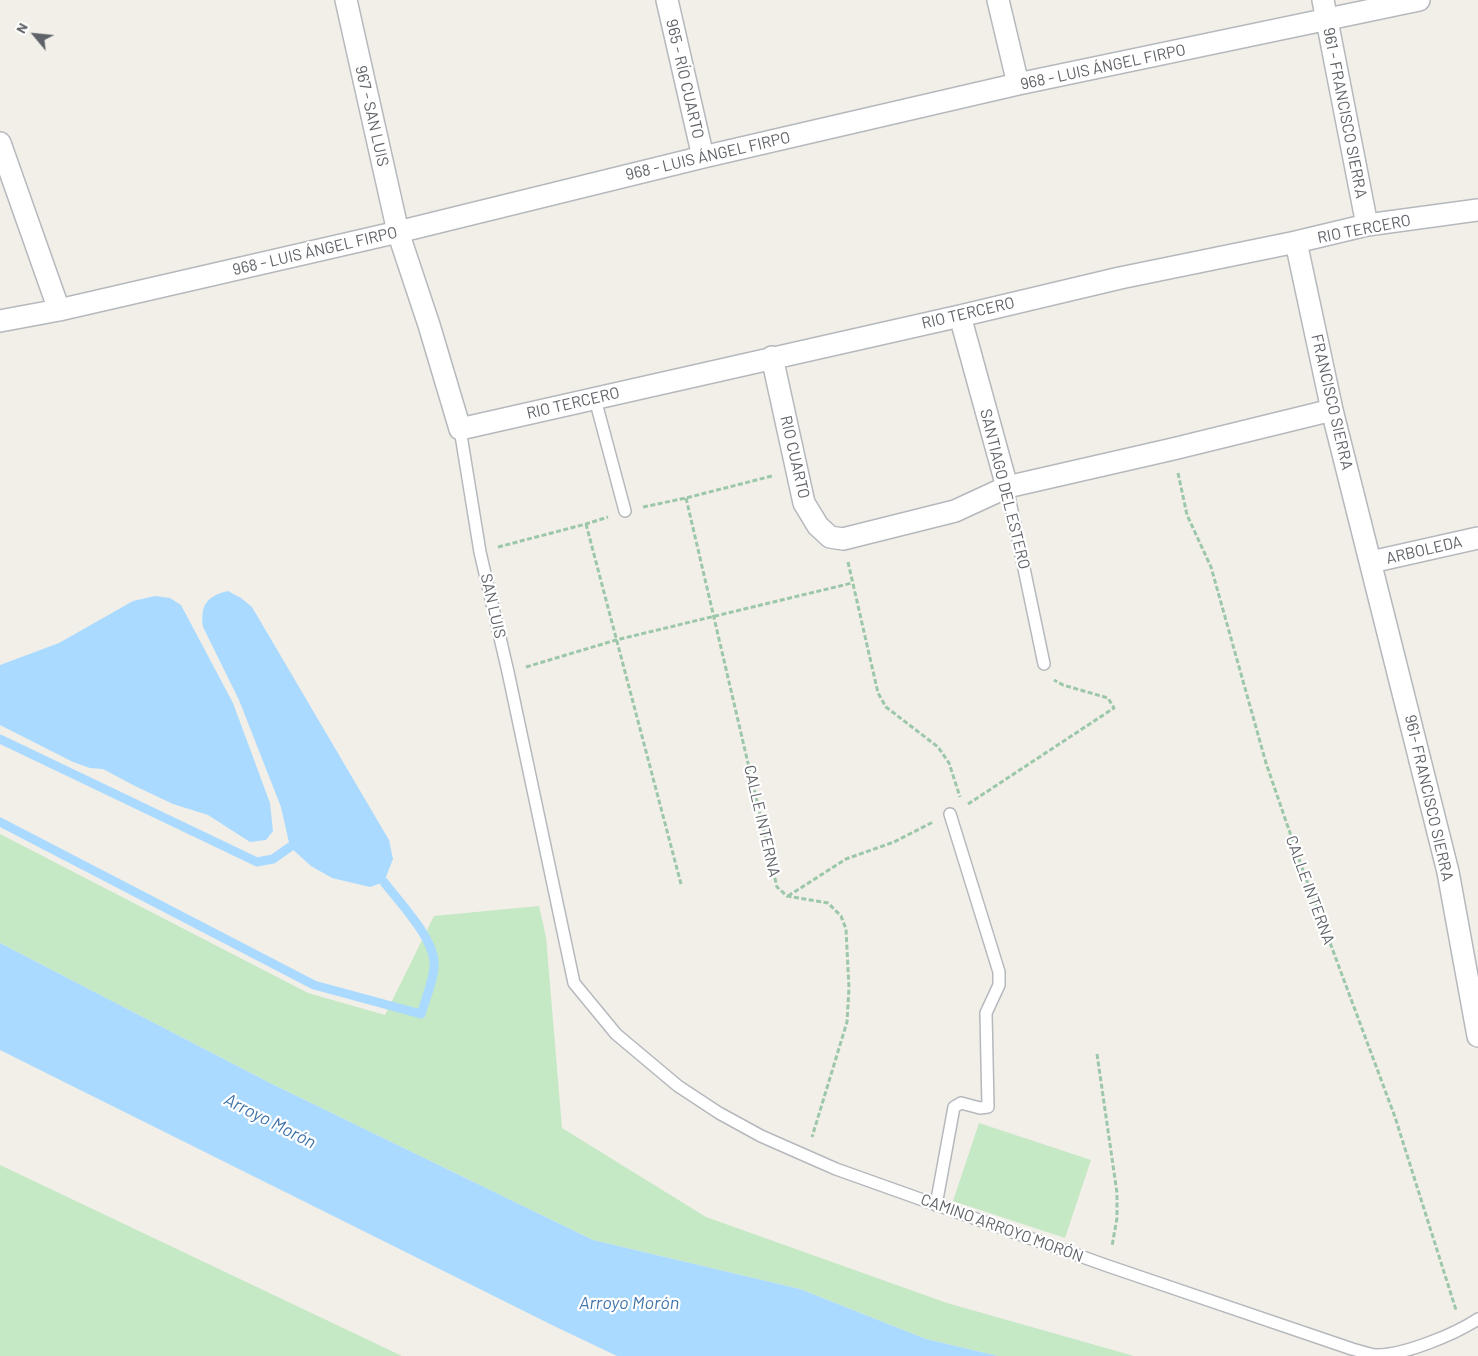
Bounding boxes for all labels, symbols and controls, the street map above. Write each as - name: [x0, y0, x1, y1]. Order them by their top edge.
- north arrow: [10, 10, 60, 60]
- street label: 965 - RÍO CUARTO: [662, 17, 708, 141]
- text: N: [12, 20, 31, 36]
- street label: 961 - FRANCISCO SIERRA: [1319, 26, 1371, 200]
- street label: 968 - LUIS ÁNGEL FIRPO: [1019, 40, 1187, 94]
- street label: 967 - SAN LUIS: [351, 64, 393, 168]
- street label: 968 - LUIS ÁNGEL FIRPO: [624, 128, 792, 184]
- street label: RIO TERCERO: [1316, 211, 1412, 247]
- street label: 968 - LUIS ÁNGEL FIRPO: [231, 223, 399, 279]
- street label: RIO TERCERO: [920, 293, 1016, 333]
- street label: FRANCISCO SIERRA: [1307, 332, 1357, 472]
- street label: RIO TERCERO: [525, 383, 621, 423]
- street label: SANTIAGO DEL ESTERO: [976, 407, 1034, 571]
- street label: RIO CUARTO: [776, 414, 814, 500]
- street label: ARBOLEDA: [1384, 532, 1464, 568]
- street label: SAN LUIS: [476, 572, 510, 640]
- street label: 961- FRANCISCO SIERRA: [1400, 713, 1458, 883]
- street label: CALLE INTERNA: [740, 763, 784, 879]
- street label: CALLE INTERNA: [1281, 833, 1339, 947]
- water label: Arroyo Morón: [220, 1089, 320, 1153]
- street label: CAMINO ARROYO MORÓN: [918, 1190, 1086, 1266]
- water label: Arroyo Morón: [579, 1292, 679, 1314]

